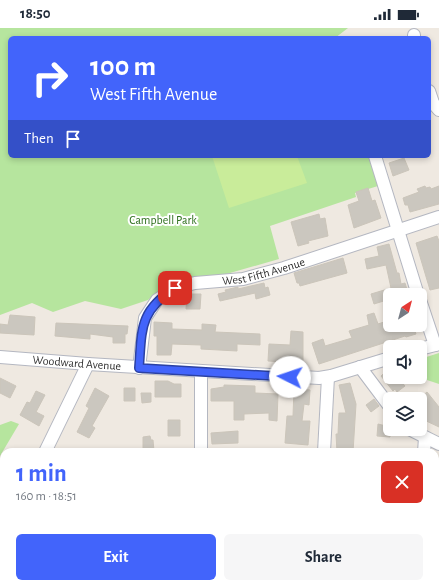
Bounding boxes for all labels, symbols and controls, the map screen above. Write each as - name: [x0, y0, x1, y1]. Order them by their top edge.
- text: 18:50: [20, 6, 51, 21]
- icon: right: [24, 52, 76, 104]
- text: 100 m: [90, 53, 156, 81]
- text: West Fifth Avenue: [90, 86, 217, 104]
- icon: arrive: [62, 128, 84, 150]
- text: Then: [24, 131, 54, 146]
- park label: Campbell Park: [129, 214, 197, 226]
- street label: West Fifth Avenue: [222, 256, 306, 287]
- pin: [158, 271, 192, 305]
- icon: arrive: [164, 277, 186, 299]
- north arrow: [383, 288, 427, 332]
- map controls: [383, 288, 427, 436]
- button: sound: [383, 340, 427, 384]
- street label: Woodward Avenue: [32, 354, 121, 372]
- position arrow: [269, 356, 311, 398]
- button: layers: [383, 392, 427, 436]
- button: close: [381, 461, 423, 503]
- text: 1 min: [16, 462, 67, 486]
- text: 160 m · 18:51: [16, 490, 77, 503]
- button: Exit: [16, 534, 216, 580]
- button: Share: [224, 534, 423, 580]

